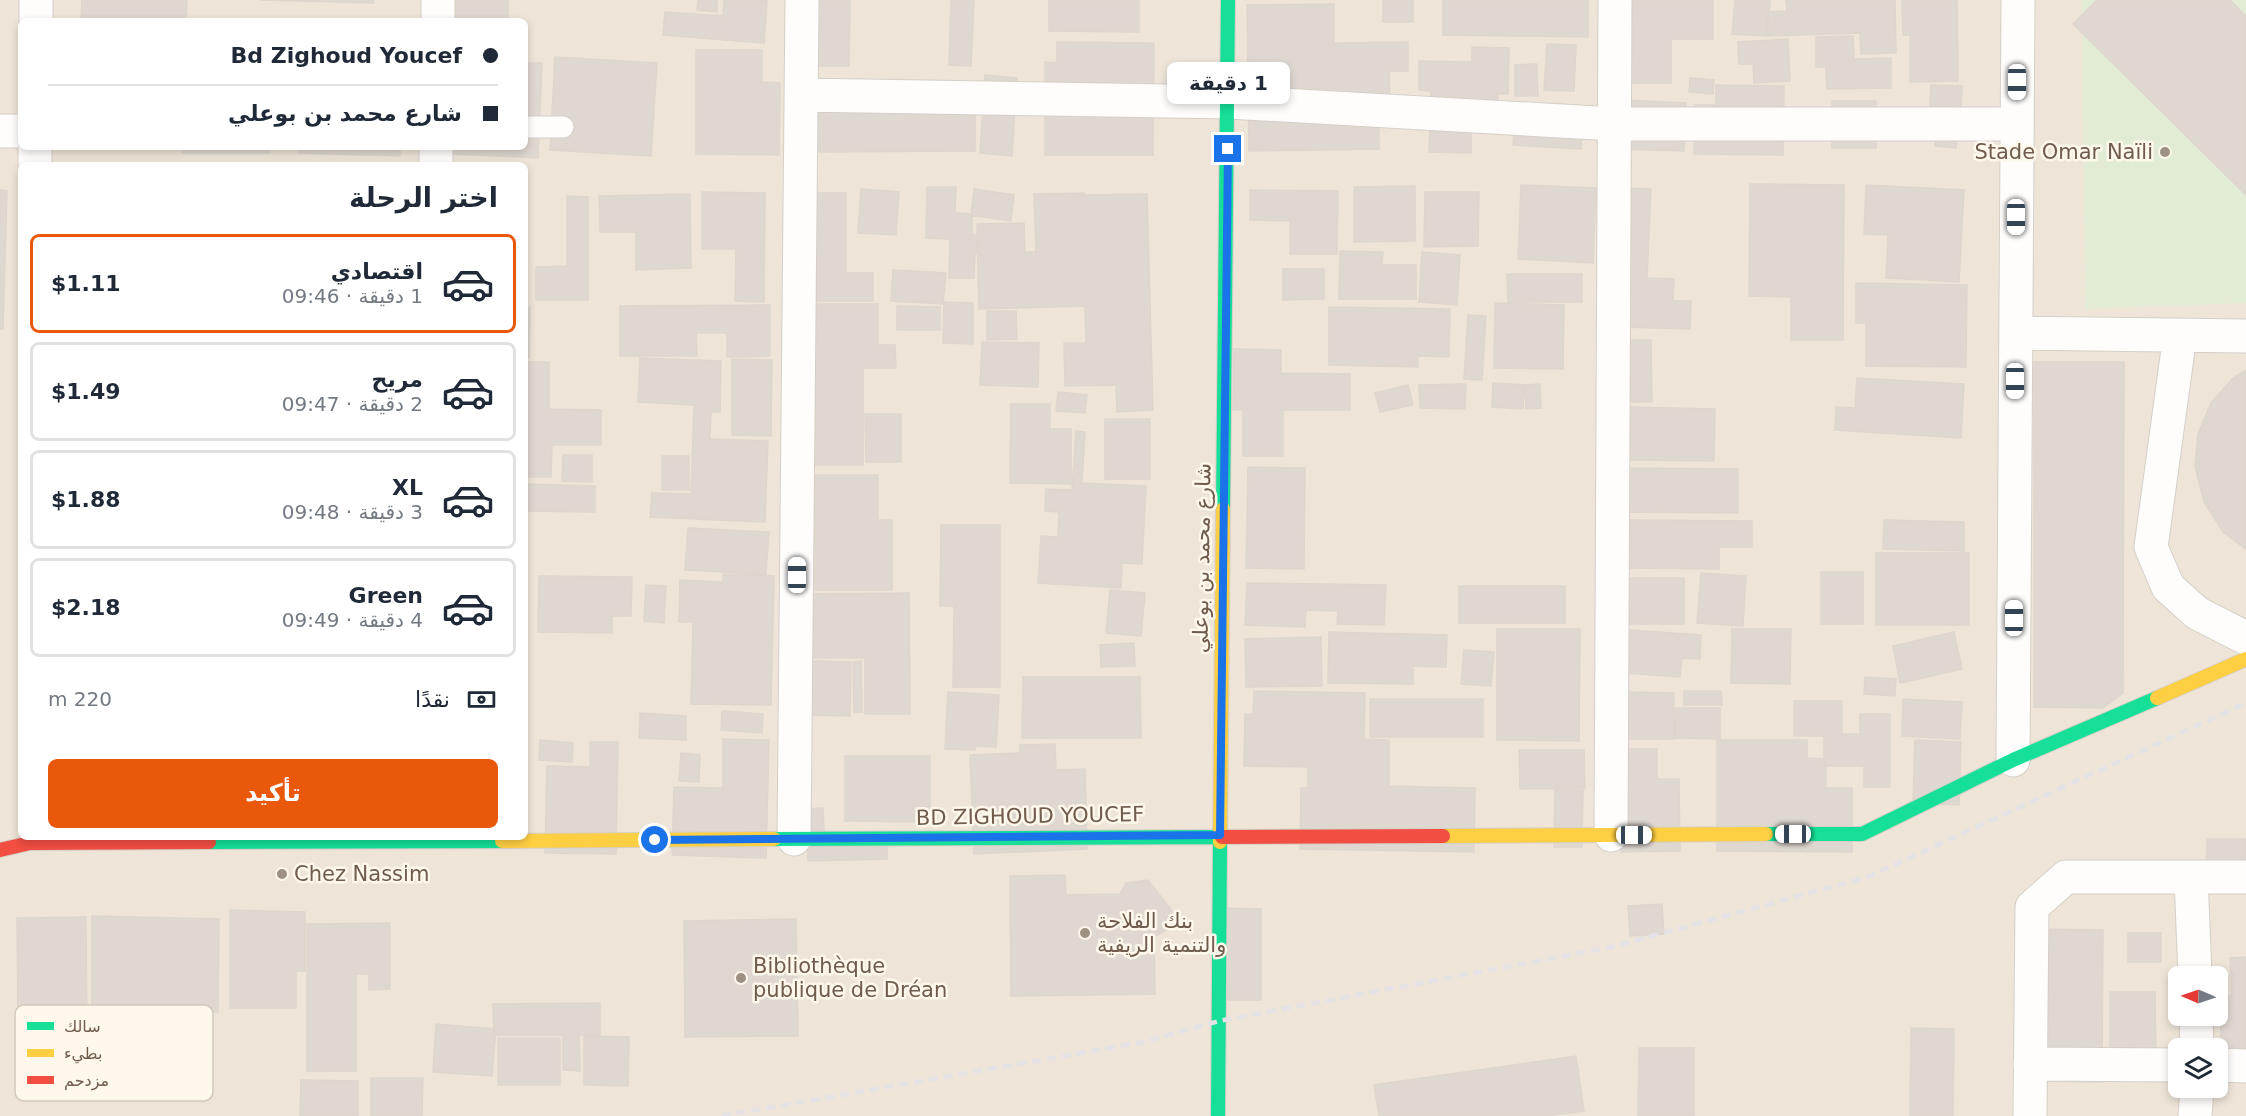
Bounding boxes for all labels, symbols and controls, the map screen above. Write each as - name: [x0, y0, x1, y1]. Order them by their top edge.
- text: Bd Zighoud Youcef: [231, 43, 462, 68]
- callout: 1 دقيقة: [1166, 62, 1290, 104]
- car: [2008, 64, 2026, 100]
- text: 1 دقيقة: [1189, 71, 1268, 95]
- text: شارع محمد بن بوعلي: [228, 101, 462, 126]
- route end: [1214, 135, 1241, 162]
- place label: Stade Omar Naïli: [1974, 140, 2153, 164]
- marker: Stade Omar Naïli: [2158, 145, 2172, 159]
- text: اختر الرحلة: [349, 182, 498, 213]
- car: [2007, 199, 2025, 235]
- icon: car: [441, 257, 495, 311]
- text: اقتصادي: [331, 259, 423, 284]
- text: $1.11: [51, 271, 121, 296]
- text: 1 دقيقة · 09:46: [282, 284, 423, 308]
- car: [2006, 363, 2024, 399]
- icon: car: [441, 365, 495, 419]
- text: مريح: [372, 367, 423, 392]
- text: $1.49: [51, 379, 121, 404]
- text: 2 دقيقة · 09:47: [282, 392, 423, 416]
- street label: شارع محمد بن بوعلي: [1188, 463, 1216, 653]
- icon: car: [441, 473, 495, 527]
- text: XL: [392, 475, 423, 500]
- text: $1.88: [51, 487, 121, 512]
- text: 3 دقيقة · 09:48: [282, 500, 423, 524]
- car: [788, 557, 806, 593]
- icon: car: [441, 581, 495, 635]
- text: Green: [349, 583, 423, 608]
- text: $2.18: [51, 595, 121, 620]
- car: [2005, 600, 2023, 636]
- text: 4 دقيقة · 09:49: [282, 608, 423, 632]
- icon: cash: [465, 683, 498, 716]
- text: 220 m: [48, 687, 112, 711]
- text: نقدًا: [415, 687, 450, 712]
- button: تأكيد: [48, 759, 498, 828]
- street label: BD ZIGHOUD YOUCEF: [916, 802, 1144, 830]
- car: [1775, 825, 1811, 843]
- route start: [641, 826, 668, 853]
- car: [1616, 826, 1652, 844]
- place label: Chez Nassim: [294, 862, 429, 886]
- marker: Chez Nassim: [275, 867, 289, 881]
- place label: بنك الفلاحة والتنمية الريفية: [1097, 909, 1226, 957]
- marker: بنك الفلاحة والتنمية الريفية: [1078, 926, 1092, 940]
- place label: Bibliothèque publique de Dréan: [753, 954, 947, 1002]
- north arrow: [2168, 966, 2228, 1026]
- map controls: [2168, 966, 2228, 1098]
- marker: Bibliothèque publique de Dréan: [734, 971, 748, 985]
- legend: [15, 1005, 213, 1101]
- text: سالك: [64, 1017, 101, 1036]
- button: layers: [2168, 1038, 2228, 1098]
- text: بطيء: [64, 1044, 102, 1064]
- text: مزدحم: [64, 1071, 109, 1091]

